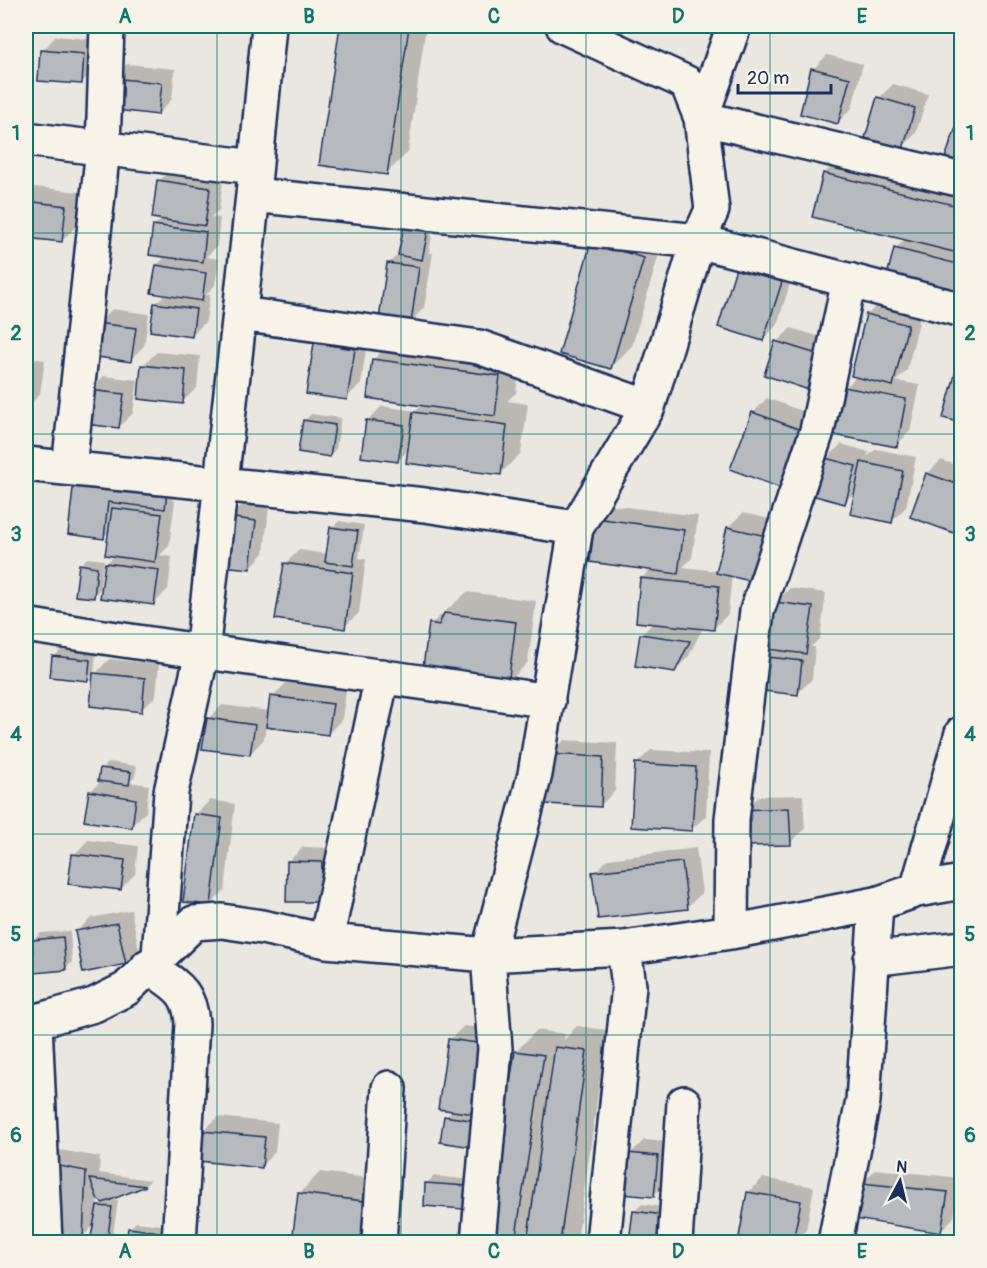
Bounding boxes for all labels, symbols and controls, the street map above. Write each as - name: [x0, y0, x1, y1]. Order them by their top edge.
- text: A: [119, 4, 132, 29]
- text: B: [303, 4, 315, 29]
- text: C: [488, 4, 500, 29]
- text: D: [672, 4, 685, 29]
- text: E: [857, 4, 868, 29]
- scale bar: [738, 57, 831, 95]
- text: 20 m: [747, 67, 789, 90]
- text: 1: [12, 121, 20, 146]
- text: 1: [966, 121, 974, 146]
- text: 2: [10, 321, 22, 346]
- text: 2: [964, 321, 976, 346]
- text: 3: [10, 522, 22, 547]
- text: 3: [964, 522, 976, 547]
- text: 4: [10, 722, 22, 747]
- text: 4: [964, 722, 976, 747]
- text: 5: [11, 922, 22, 947]
- text: 5: [965, 922, 976, 947]
- text: 6: [10, 1123, 22, 1148]
- text: 6: [964, 1123, 976, 1148]
- north arrow: [870, 1151, 930, 1211]
- text: N: [895, 1157, 908, 1178]
- text: A: [119, 1239, 132, 1264]
- text: B: [303, 1239, 315, 1264]
- text: C: [488, 1239, 500, 1264]
- text: D: [672, 1239, 685, 1264]
- text: E: [857, 1239, 868, 1264]

